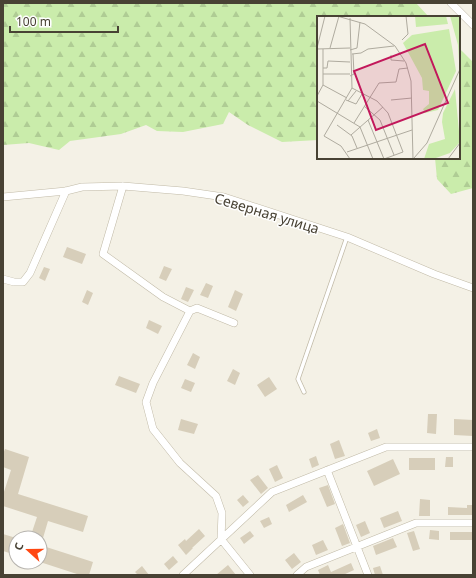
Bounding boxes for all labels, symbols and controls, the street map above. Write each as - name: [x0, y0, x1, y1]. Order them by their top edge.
- scale bar: [10, 8, 118, 34]
- text: 100 m: [16, 13, 51, 30]
- inset map: [317, 16, 460, 159]
- street label: Северная улица: [212, 188, 322, 238]
- north arrow: [8, 530, 48, 570]
- text: С: [10, 540, 26, 552]

